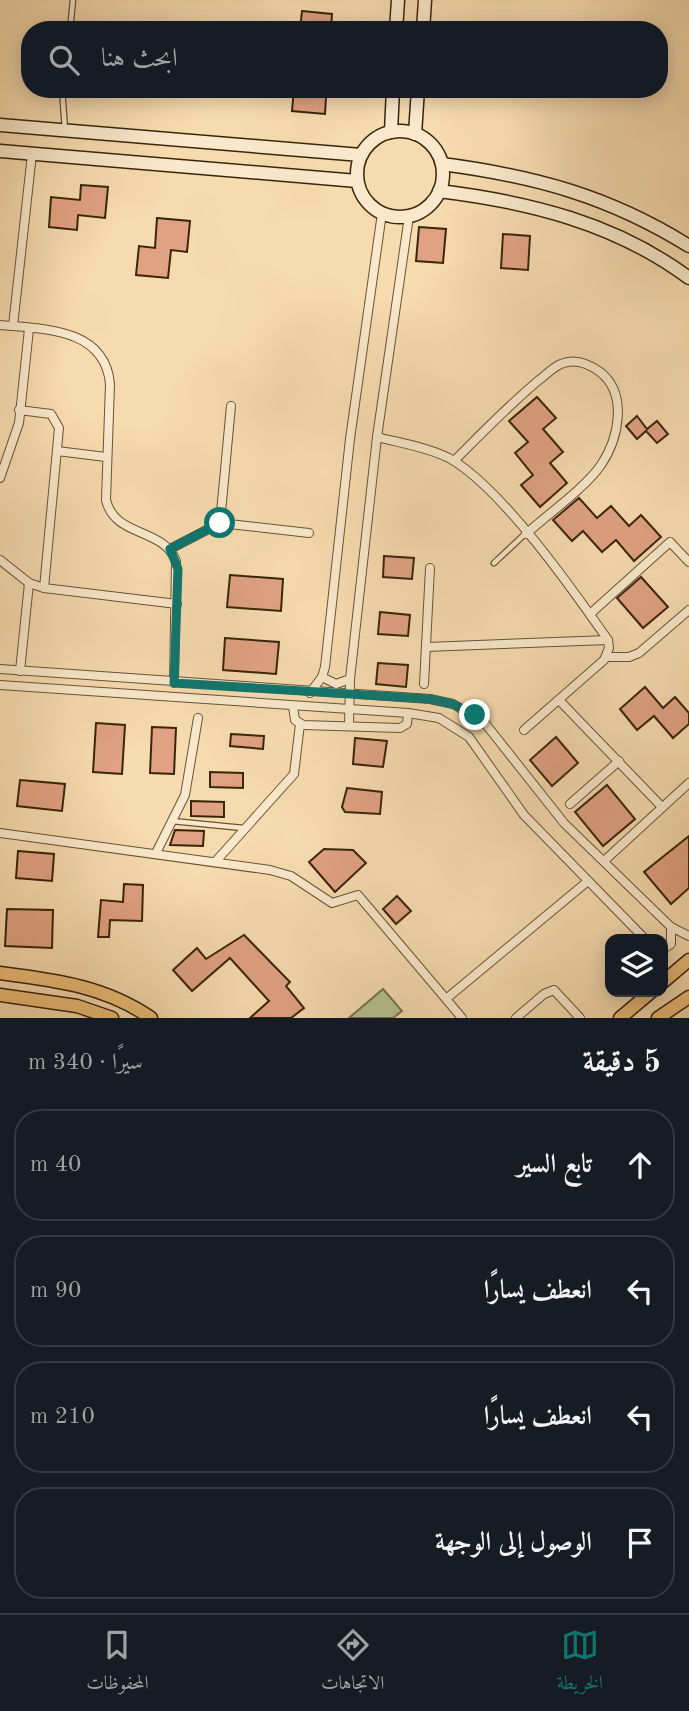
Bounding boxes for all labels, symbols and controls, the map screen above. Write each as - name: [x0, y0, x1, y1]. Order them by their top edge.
- search box: [21, 21, 668, 98]
- icon: search: [45, 41, 83, 79]
- text: ابحث هنا: [101, 46, 178, 72]
- route start: [204, 507, 235, 538]
- route end: [459, 699, 490, 730]
- map controls: [605, 934, 668, 997]
- button: layers: [605, 934, 668, 997]
- text: 5 دقيقة: [583, 1048, 661, 1078]
- text: سيرًا · 340 m: [28, 1051, 143, 1074]
- icon: ahead: [621, 1146, 659, 1184]
- text: تابع السير: [517, 1152, 592, 1178]
- text: 40 m: [30, 1153, 81, 1176]
- icon: left: [621, 1272, 659, 1310]
- text: انعطف يسارًا: [484, 1278, 592, 1304]
- text: 90 m: [30, 1279, 81, 1302]
- icon: left: [621, 1398, 659, 1436]
- text: انعطف يسارًا: [484, 1404, 592, 1430]
- text: 210 m: [30, 1405, 95, 1428]
- icon: arrive: [621, 1524, 659, 1562]
- text: الوصول إلى الوجهة: [435, 1530, 592, 1556]
- tab: المحفوظات: [86, 1626, 149, 1701]
- tab: الاتجاهات: [321, 1626, 384, 1701]
- tab: الخريطة: [557, 1626, 603, 1701]

